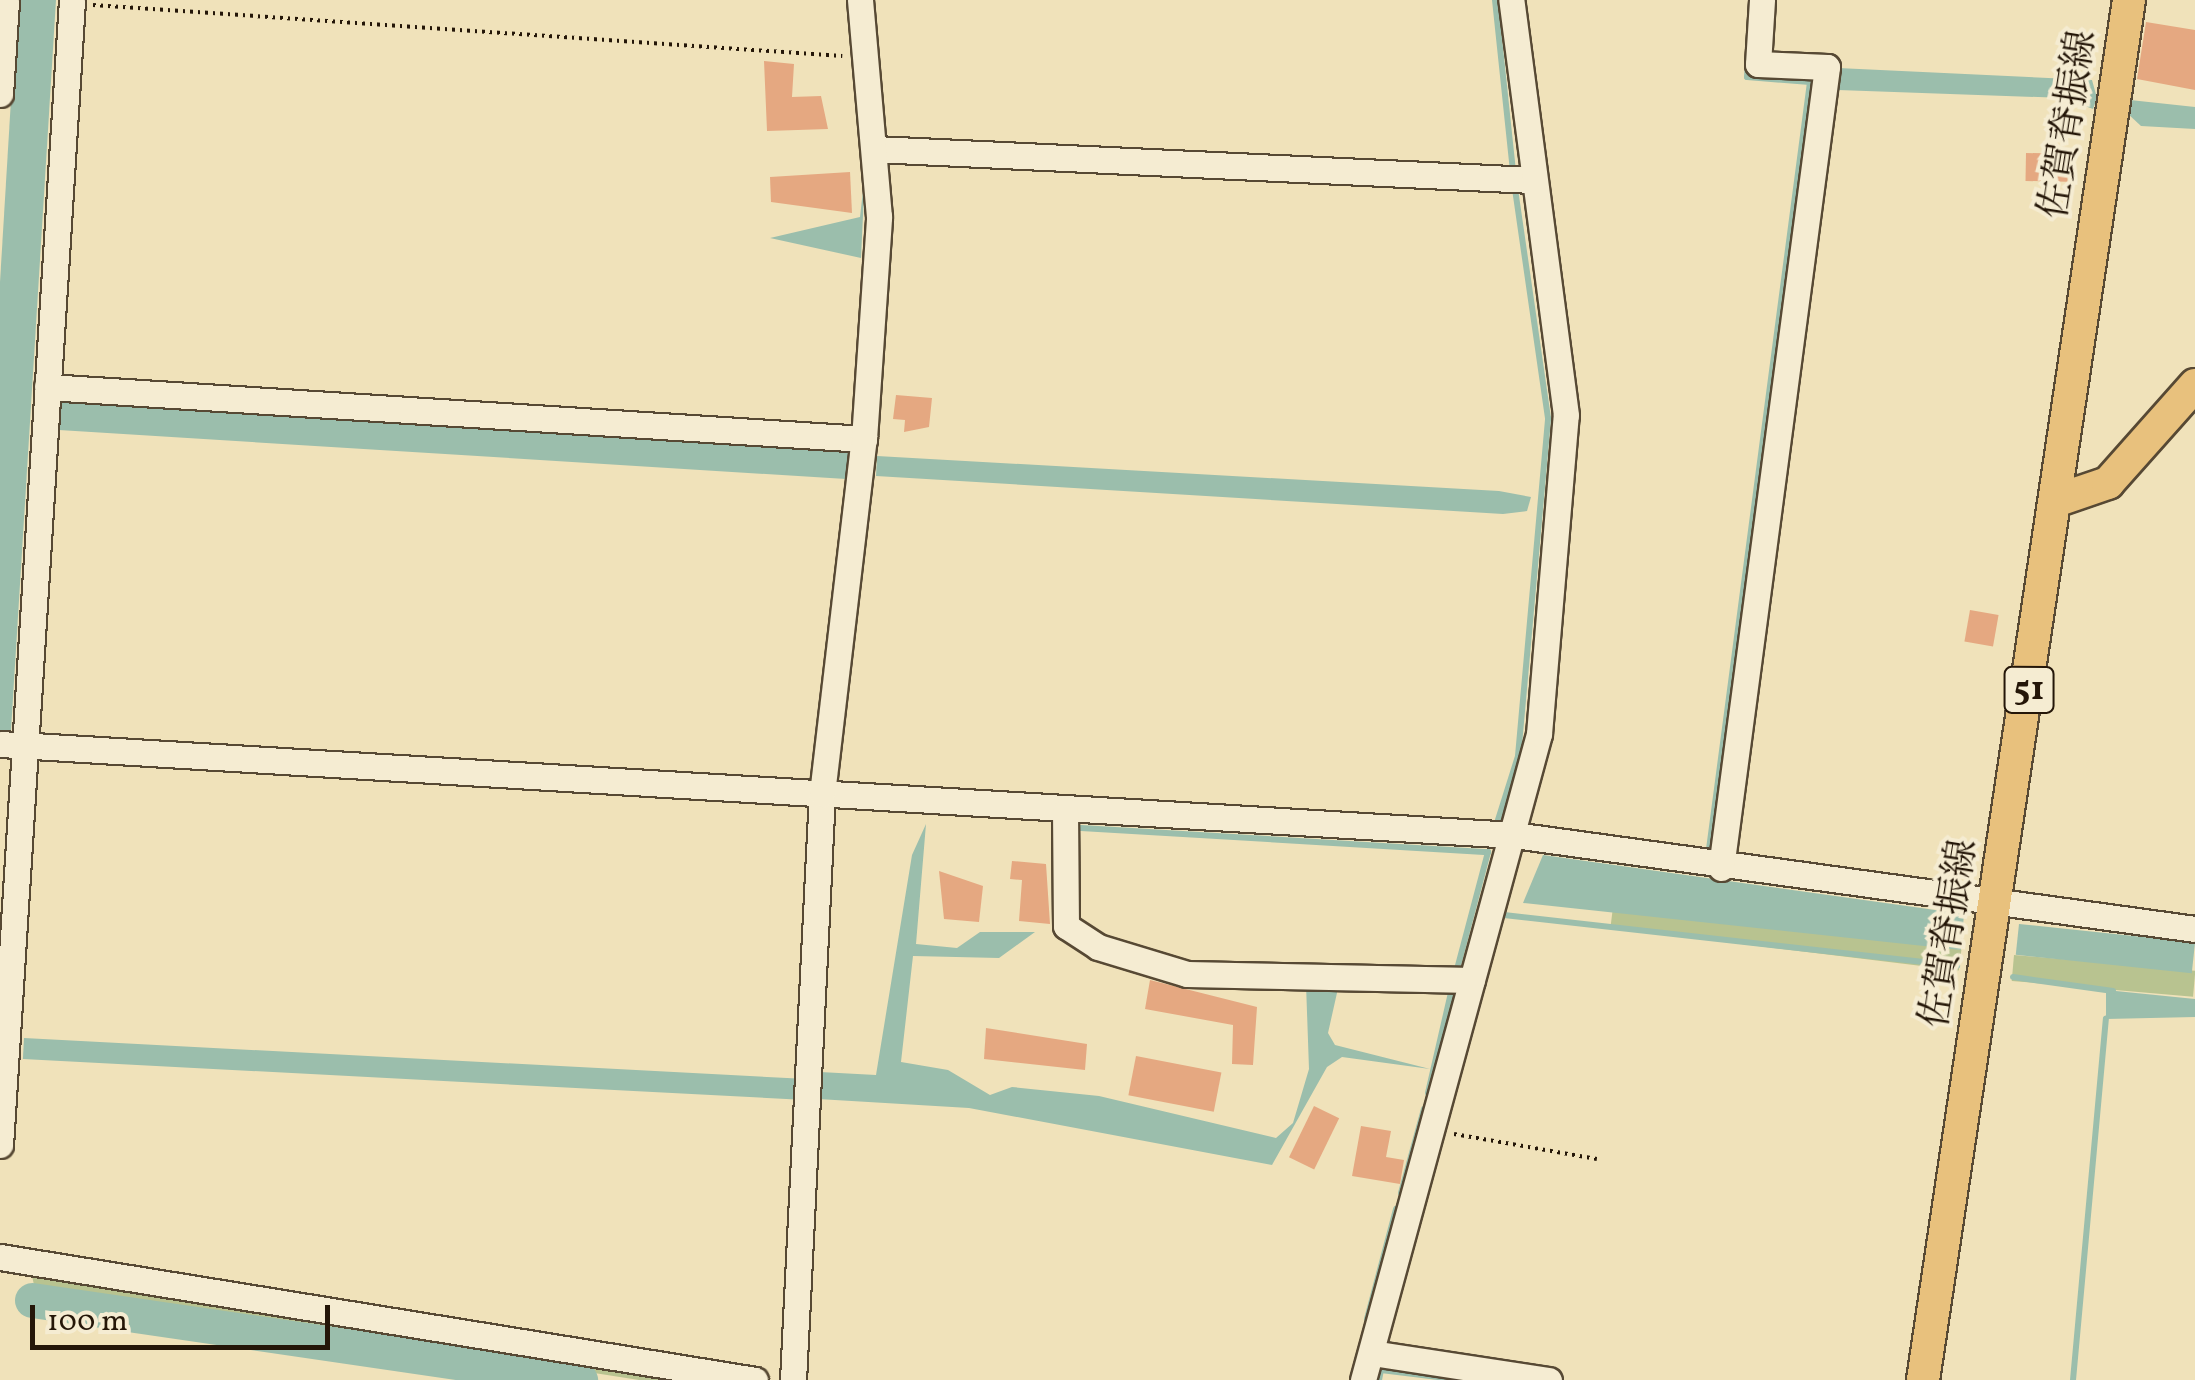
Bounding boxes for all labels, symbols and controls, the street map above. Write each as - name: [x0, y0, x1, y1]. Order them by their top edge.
- street label: 佐賀脊振線: [2033, 28, 2107, 222]
- road number: 51: [2002, 660, 2056, 720]
- street label: 佐賀脊振線: [1914, 837, 1988, 1031]
- scale bar: [35, 1285, 335, 1347]
- text: 100 m: [47, 1301, 128, 1343]

